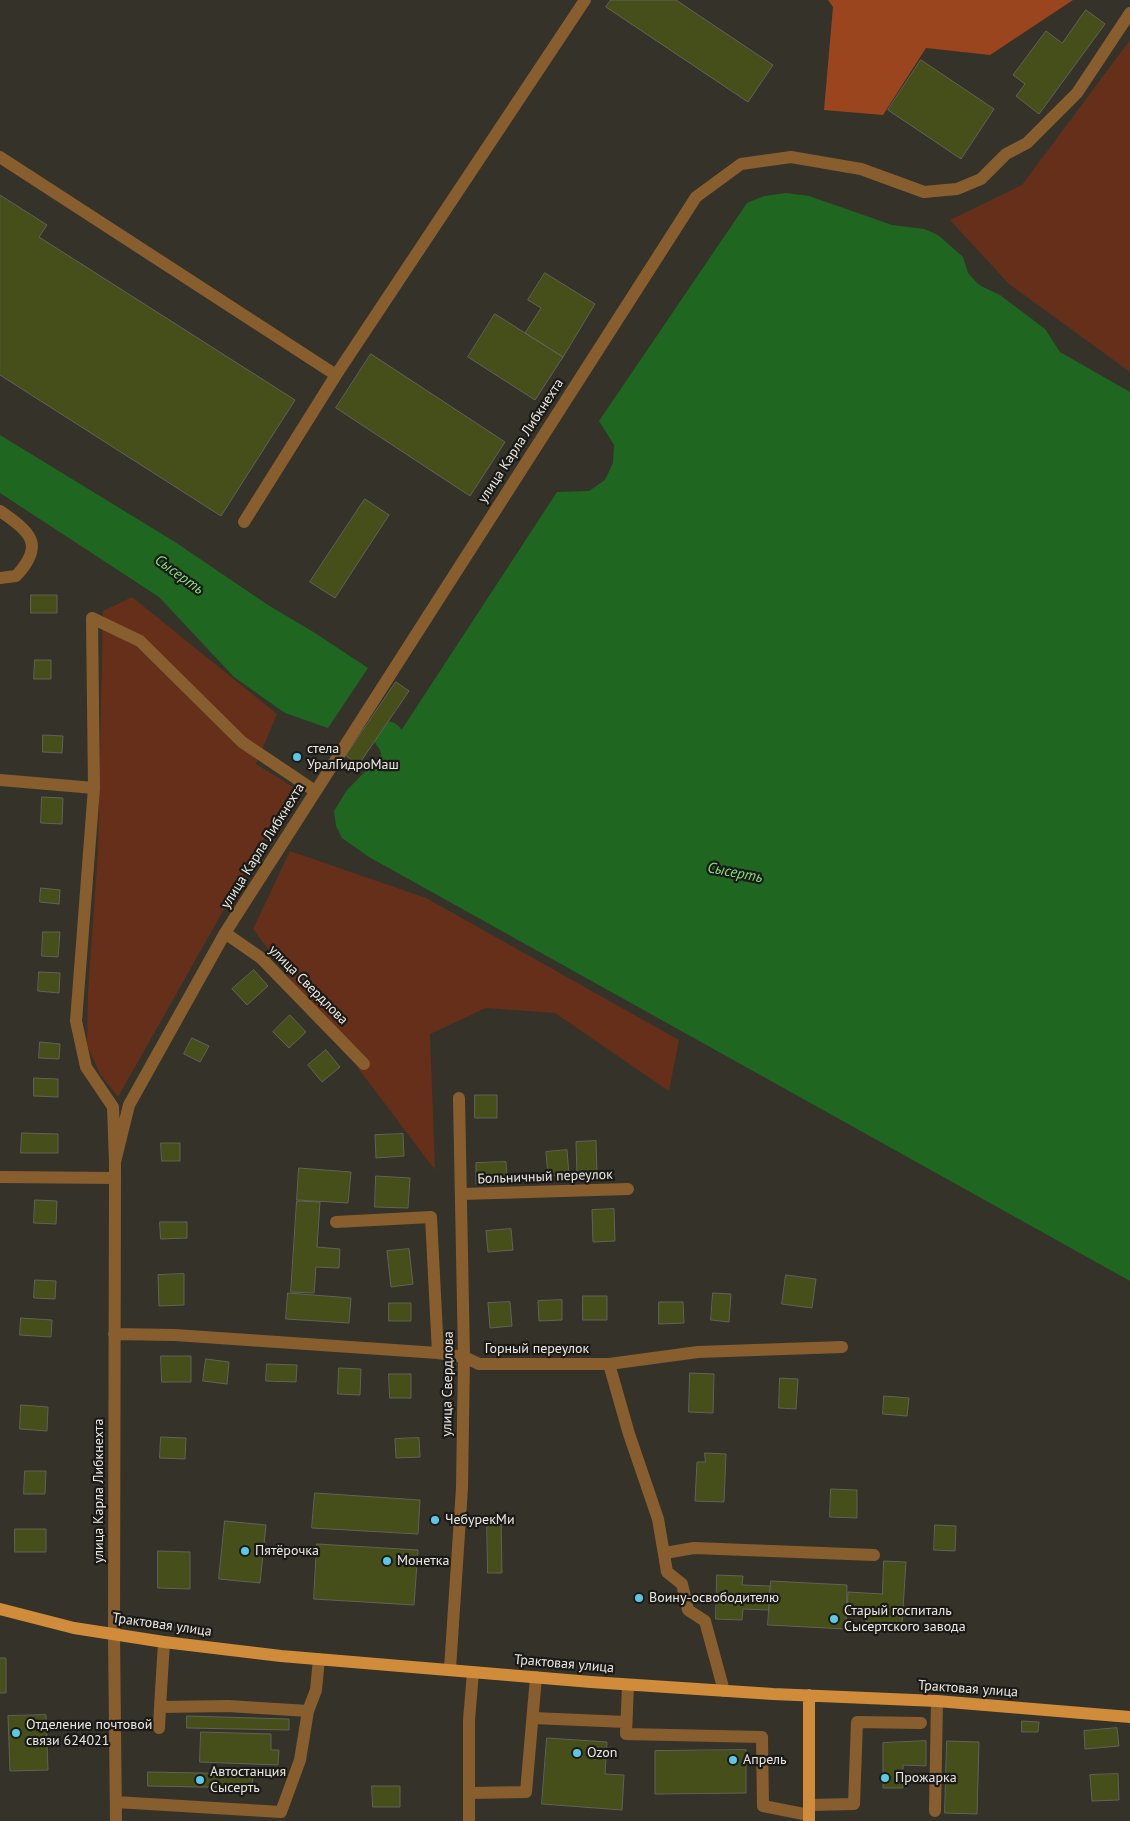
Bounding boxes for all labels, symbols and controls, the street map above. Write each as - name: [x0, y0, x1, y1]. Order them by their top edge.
- street label: улица Карла Либкнехта: [475, 376, 567, 506]
- water label: Сысерть: [151, 551, 207, 599]
- place label: стела УралГидроМаш: [307, 741, 399, 774]
- marker: стела УралГидроМаш: [291, 751, 303, 763]
- street label: улица Карла Либкнехта: [218, 780, 308, 912]
- water label: Сысерть: [706, 859, 764, 887]
- street label: улица Свердлова: [265, 942, 351, 1028]
- street label: Больничный переулок: [477, 1166, 613, 1188]
- street label: улица Свердлова: [439, 1331, 457, 1437]
- street label: Горный переулок: [485, 1341, 589, 1357]
- street label: улица Карла Либкнехта: [91, 1419, 107, 1563]
- place label: ЧебурекМи: [445, 1512, 515, 1528]
- marker: ЧебурекМи: [429, 1514, 441, 1526]
- place label: Пятёрочка: [255, 1543, 319, 1559]
- marker: Пятёрочка: [239, 1545, 251, 1557]
- place label: Монетка: [397, 1553, 449, 1569]
- marker: Монетка: [381, 1555, 393, 1567]
- place label: Воину-освободителю: [649, 1590, 779, 1606]
- marker: Воину-освободителю: [633, 1592, 645, 1604]
- place label: Старый госпиталь Сысертского завода: [844, 1603, 966, 1635]
- street label: Трактовая улица: [111, 1610, 213, 1640]
- marker: Старый госпиталь Сысертского завода: [828, 1613, 840, 1625]
- street label: Трактовая улица: [513, 1651, 615, 1677]
- street label: Трактовая улица: [917, 1677, 1019, 1701]
- place label: Отделение почтовой связи 624021: [26, 1717, 152, 1750]
- marker: Отделение почтовой связи 624021: [10, 1727, 22, 1739]
- place label: Ozon: [587, 1745, 617, 1761]
- marker: Ozon: [571, 1747, 583, 1759]
- place label: Апрель: [743, 1752, 787, 1768]
- marker: Апрель: [727, 1754, 739, 1766]
- place label: Автостанция Сысерть: [210, 1764, 286, 1796]
- place label: Прожарка: [895, 1770, 957, 1786]
- marker: Прожарка: [879, 1772, 891, 1784]
- marker: Автостанция Сысерть: [194, 1774, 206, 1786]

